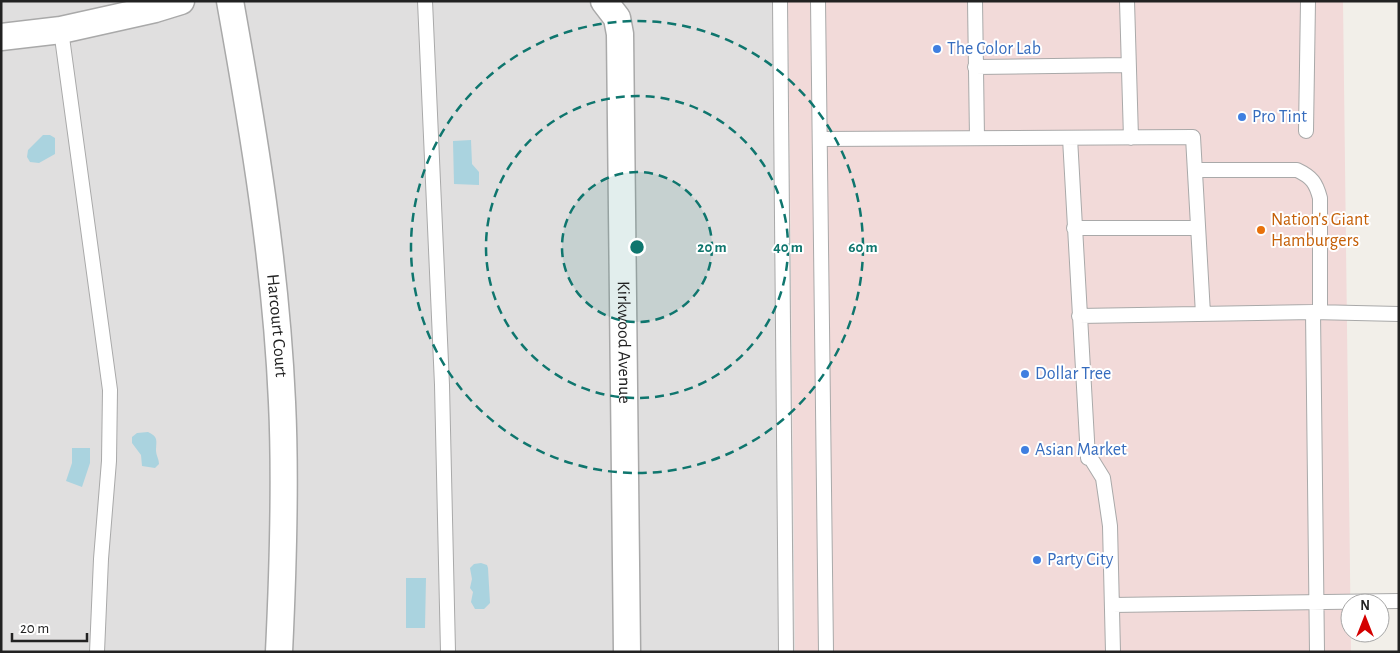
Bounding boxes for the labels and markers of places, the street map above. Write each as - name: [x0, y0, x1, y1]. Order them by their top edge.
- place label: The Color Lab: [947, 40, 1041, 58]
- marker: The Color Lab: [931, 43, 943, 55]
- place label: Pro Tint: [1252, 108, 1307, 126]
- marker: Pro Tint: [1236, 111, 1248, 123]
- place label: Nation's Giant Hamburgers: [1271, 211, 1369, 250]
- marker: Nation's Giant Hamburgers: [1255, 224, 1267, 236]
- centre of rings: [628, 238, 646, 256]
- place label: Dollar Tree: [1035, 365, 1111, 383]
- marker: Dollar Tree: [1019, 368, 1031, 380]
- place label: Asian Market: [1035, 441, 1127, 459]
- marker: Asian Market: [1019, 444, 1031, 456]
- place label: Party City: [1047, 551, 1114, 569]
- marker: Party City: [1031, 554, 1043, 566]

